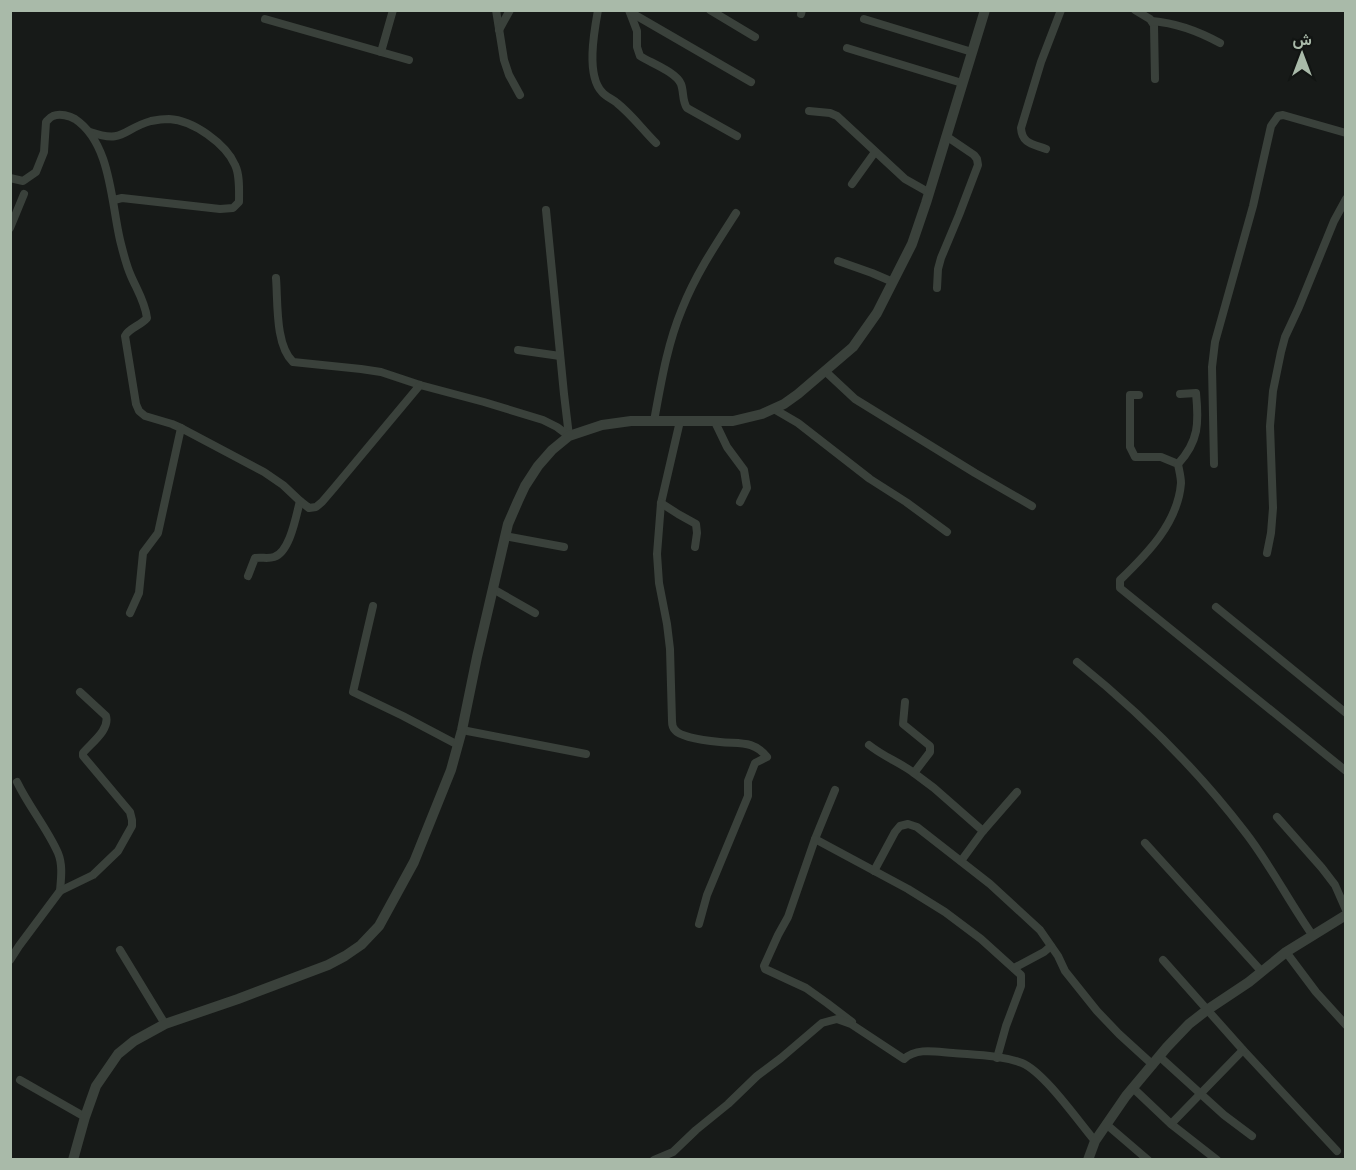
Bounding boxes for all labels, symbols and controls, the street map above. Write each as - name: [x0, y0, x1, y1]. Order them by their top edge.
- north arrow: [1272, 24, 1332, 84]
- text: ش: [1292, 29, 1312, 50]

